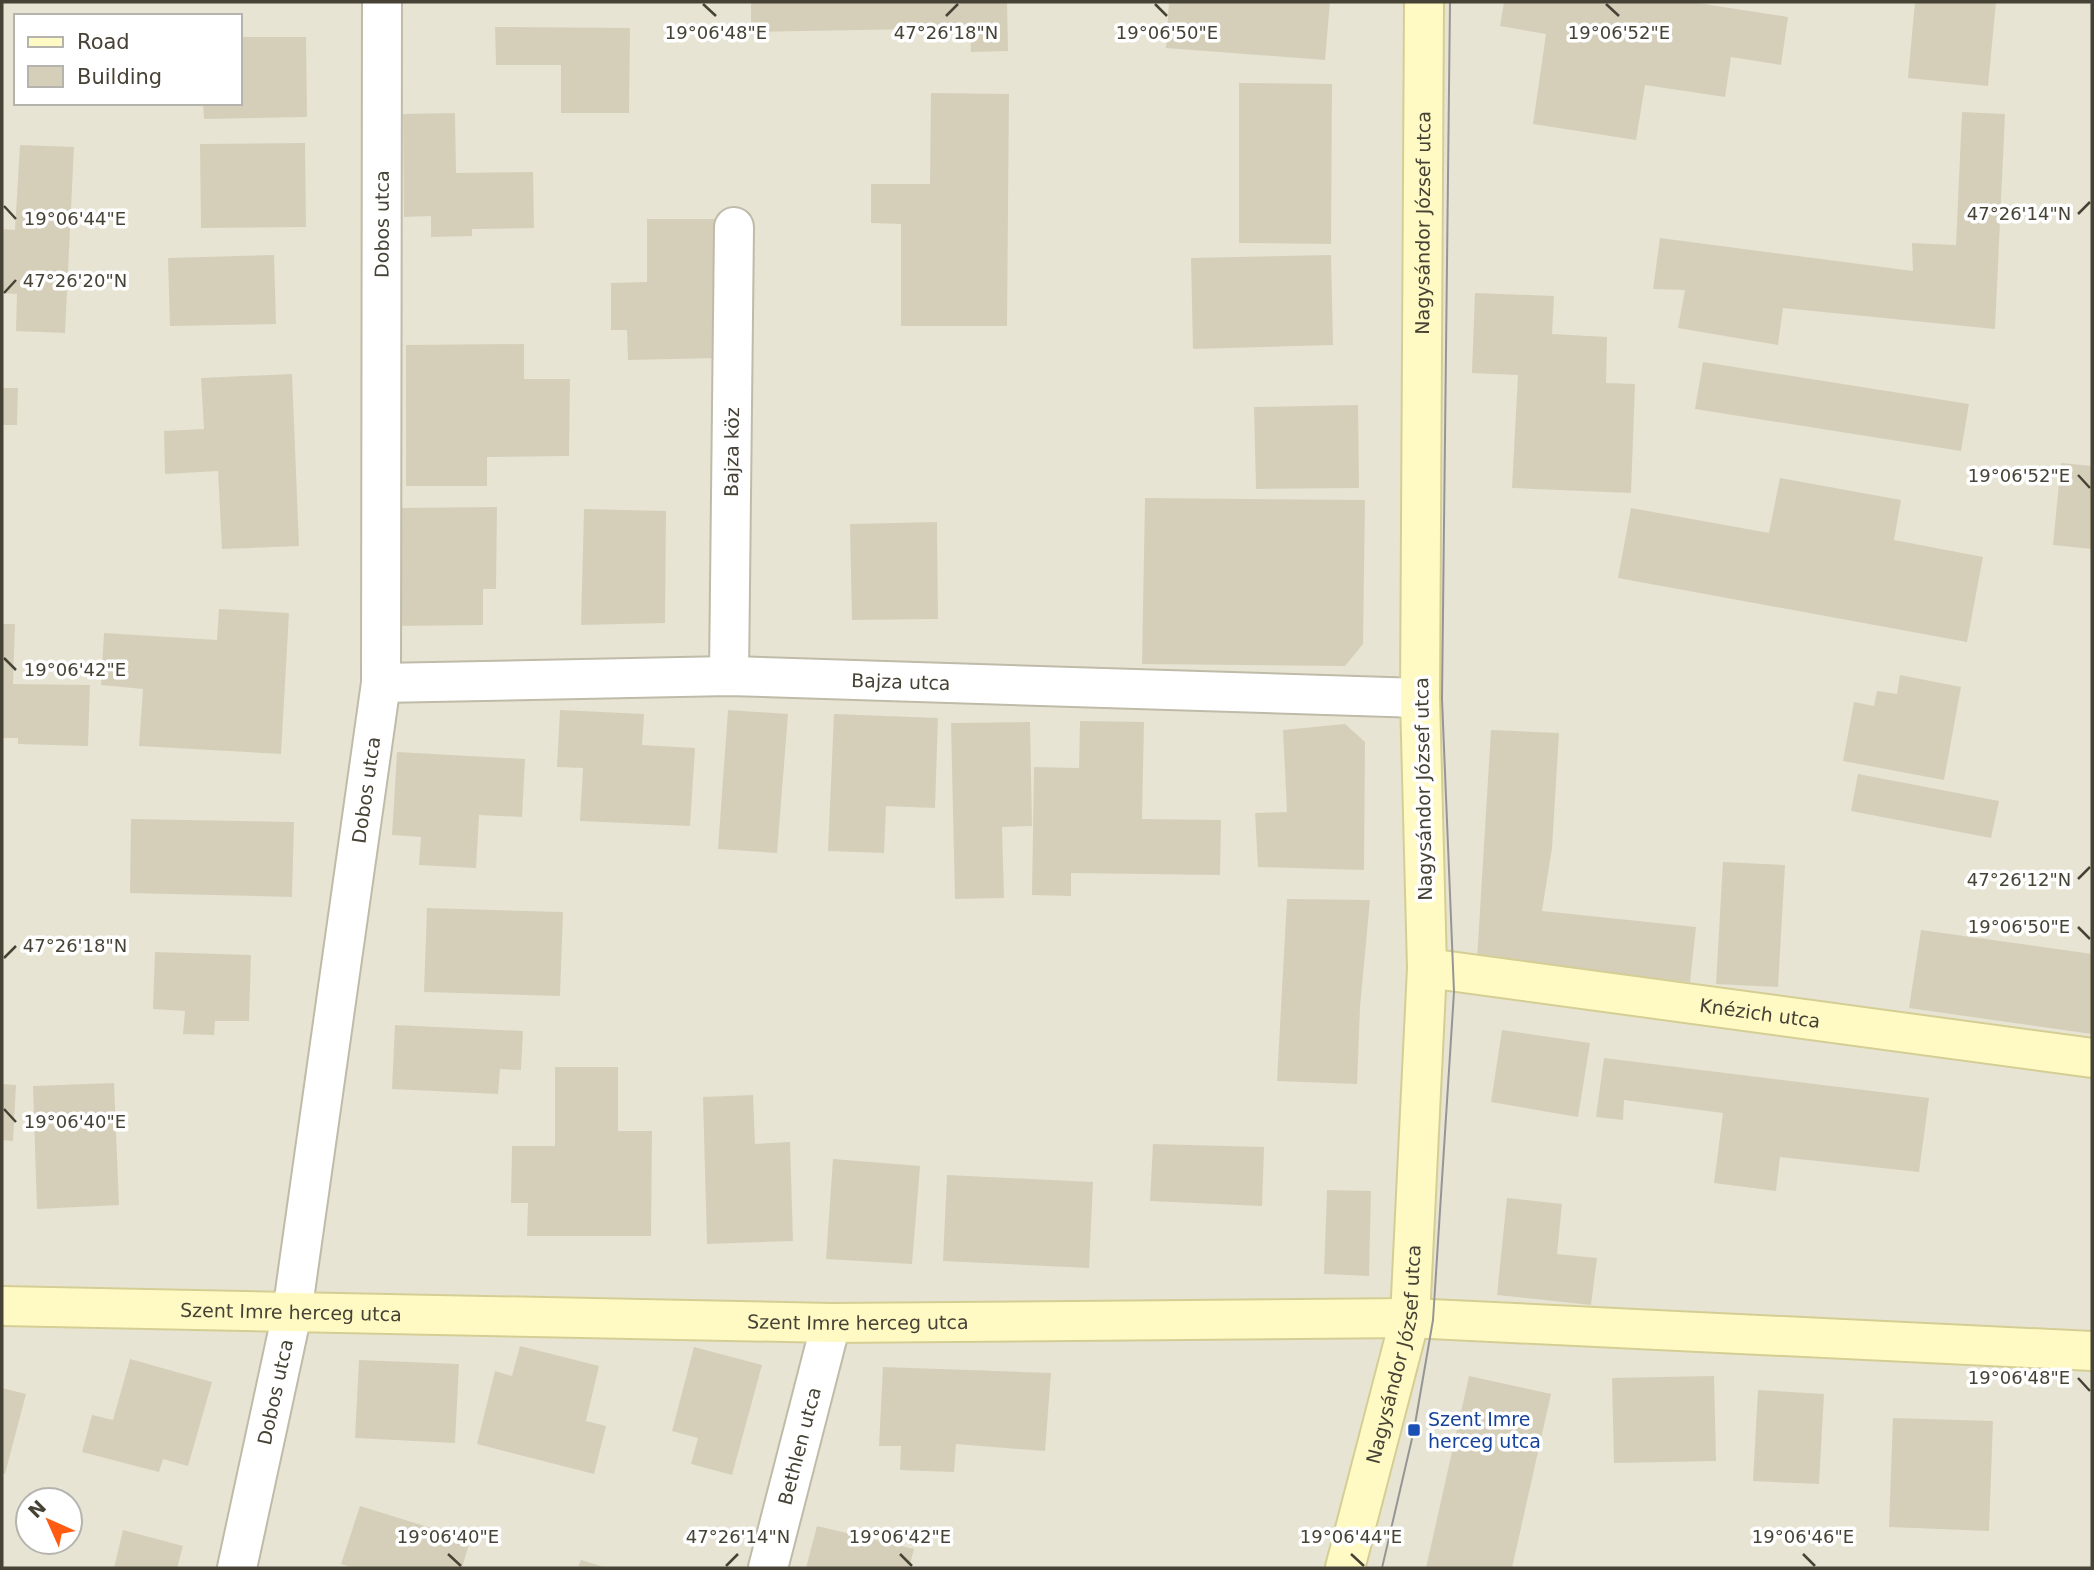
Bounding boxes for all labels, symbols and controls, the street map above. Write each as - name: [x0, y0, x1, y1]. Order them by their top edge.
- legend: [14, 14, 242, 105]
- text: 19°06'48"E: [665, 22, 767, 43]
- text: 47°26'18"N: [894, 22, 998, 43]
- text: 19°06'50"E: [1116, 22, 1218, 43]
- text: 19°06'52"E: [1568, 22, 1670, 43]
- text: Road: [77, 30, 130, 54]
- text: Building: [77, 65, 162, 89]
- street label: Nagysándor József utca: [1411, 111, 1434, 335]
- street label: Dobos utca: [371, 170, 393, 278]
- text: 47°26'14"N: [1967, 203, 2071, 224]
- text: 19°06'44"E: [24, 208, 126, 229]
- text: 47°26'20"N: [23, 270, 127, 291]
- street label: Bajza köz: [720, 407, 743, 497]
- text: 19°06'52"E: [1968, 465, 2070, 486]
- text: 19°06'42"E: [24, 659, 126, 680]
- street label: Bajza utca: [851, 669, 951, 694]
- street label: Nagysándor József utca: [1410, 677, 1436, 901]
- street label: Dobos utca: [347, 735, 384, 845]
- text: 47°26'12"N: [1967, 869, 2071, 890]
- text: 19°06'50"E: [1968, 916, 2070, 937]
- text: 47°26'18"N: [23, 935, 127, 956]
- street label: Knézich utca: [1698, 994, 1822, 1032]
- text: 19°06'40"E: [24, 1111, 126, 1132]
- street label: Nagysándor József utca: [1362, 1244, 1425, 1466]
- street label: Szent Imre herceg utca: [180, 1299, 402, 1325]
- street label: Szent Imre herceg utca: [747, 1310, 969, 1334]
- street label: Dobos utca: [253, 1337, 297, 1447]
- text: 19°06'48"E: [1968, 1367, 2070, 1388]
- street label: Bethlen utca: [774, 1385, 825, 1507]
- place label: Szent Imre herceg utca: [1428, 1408, 1541, 1452]
- marker: Szent Imre herceg utca: [1406, 1422, 1422, 1438]
- north arrow: [14, 1486, 84, 1556]
- text: N: [24, 1496, 50, 1522]
- text: 19°06'40"E: [397, 1526, 499, 1547]
- text: 47°26'14"N: [686, 1526, 790, 1547]
- text: 19°06'42"E: [849, 1526, 951, 1547]
- text: 19°06'44"E: [1300, 1526, 1402, 1547]
- text: 19°06'46"E: [1752, 1526, 1854, 1547]

